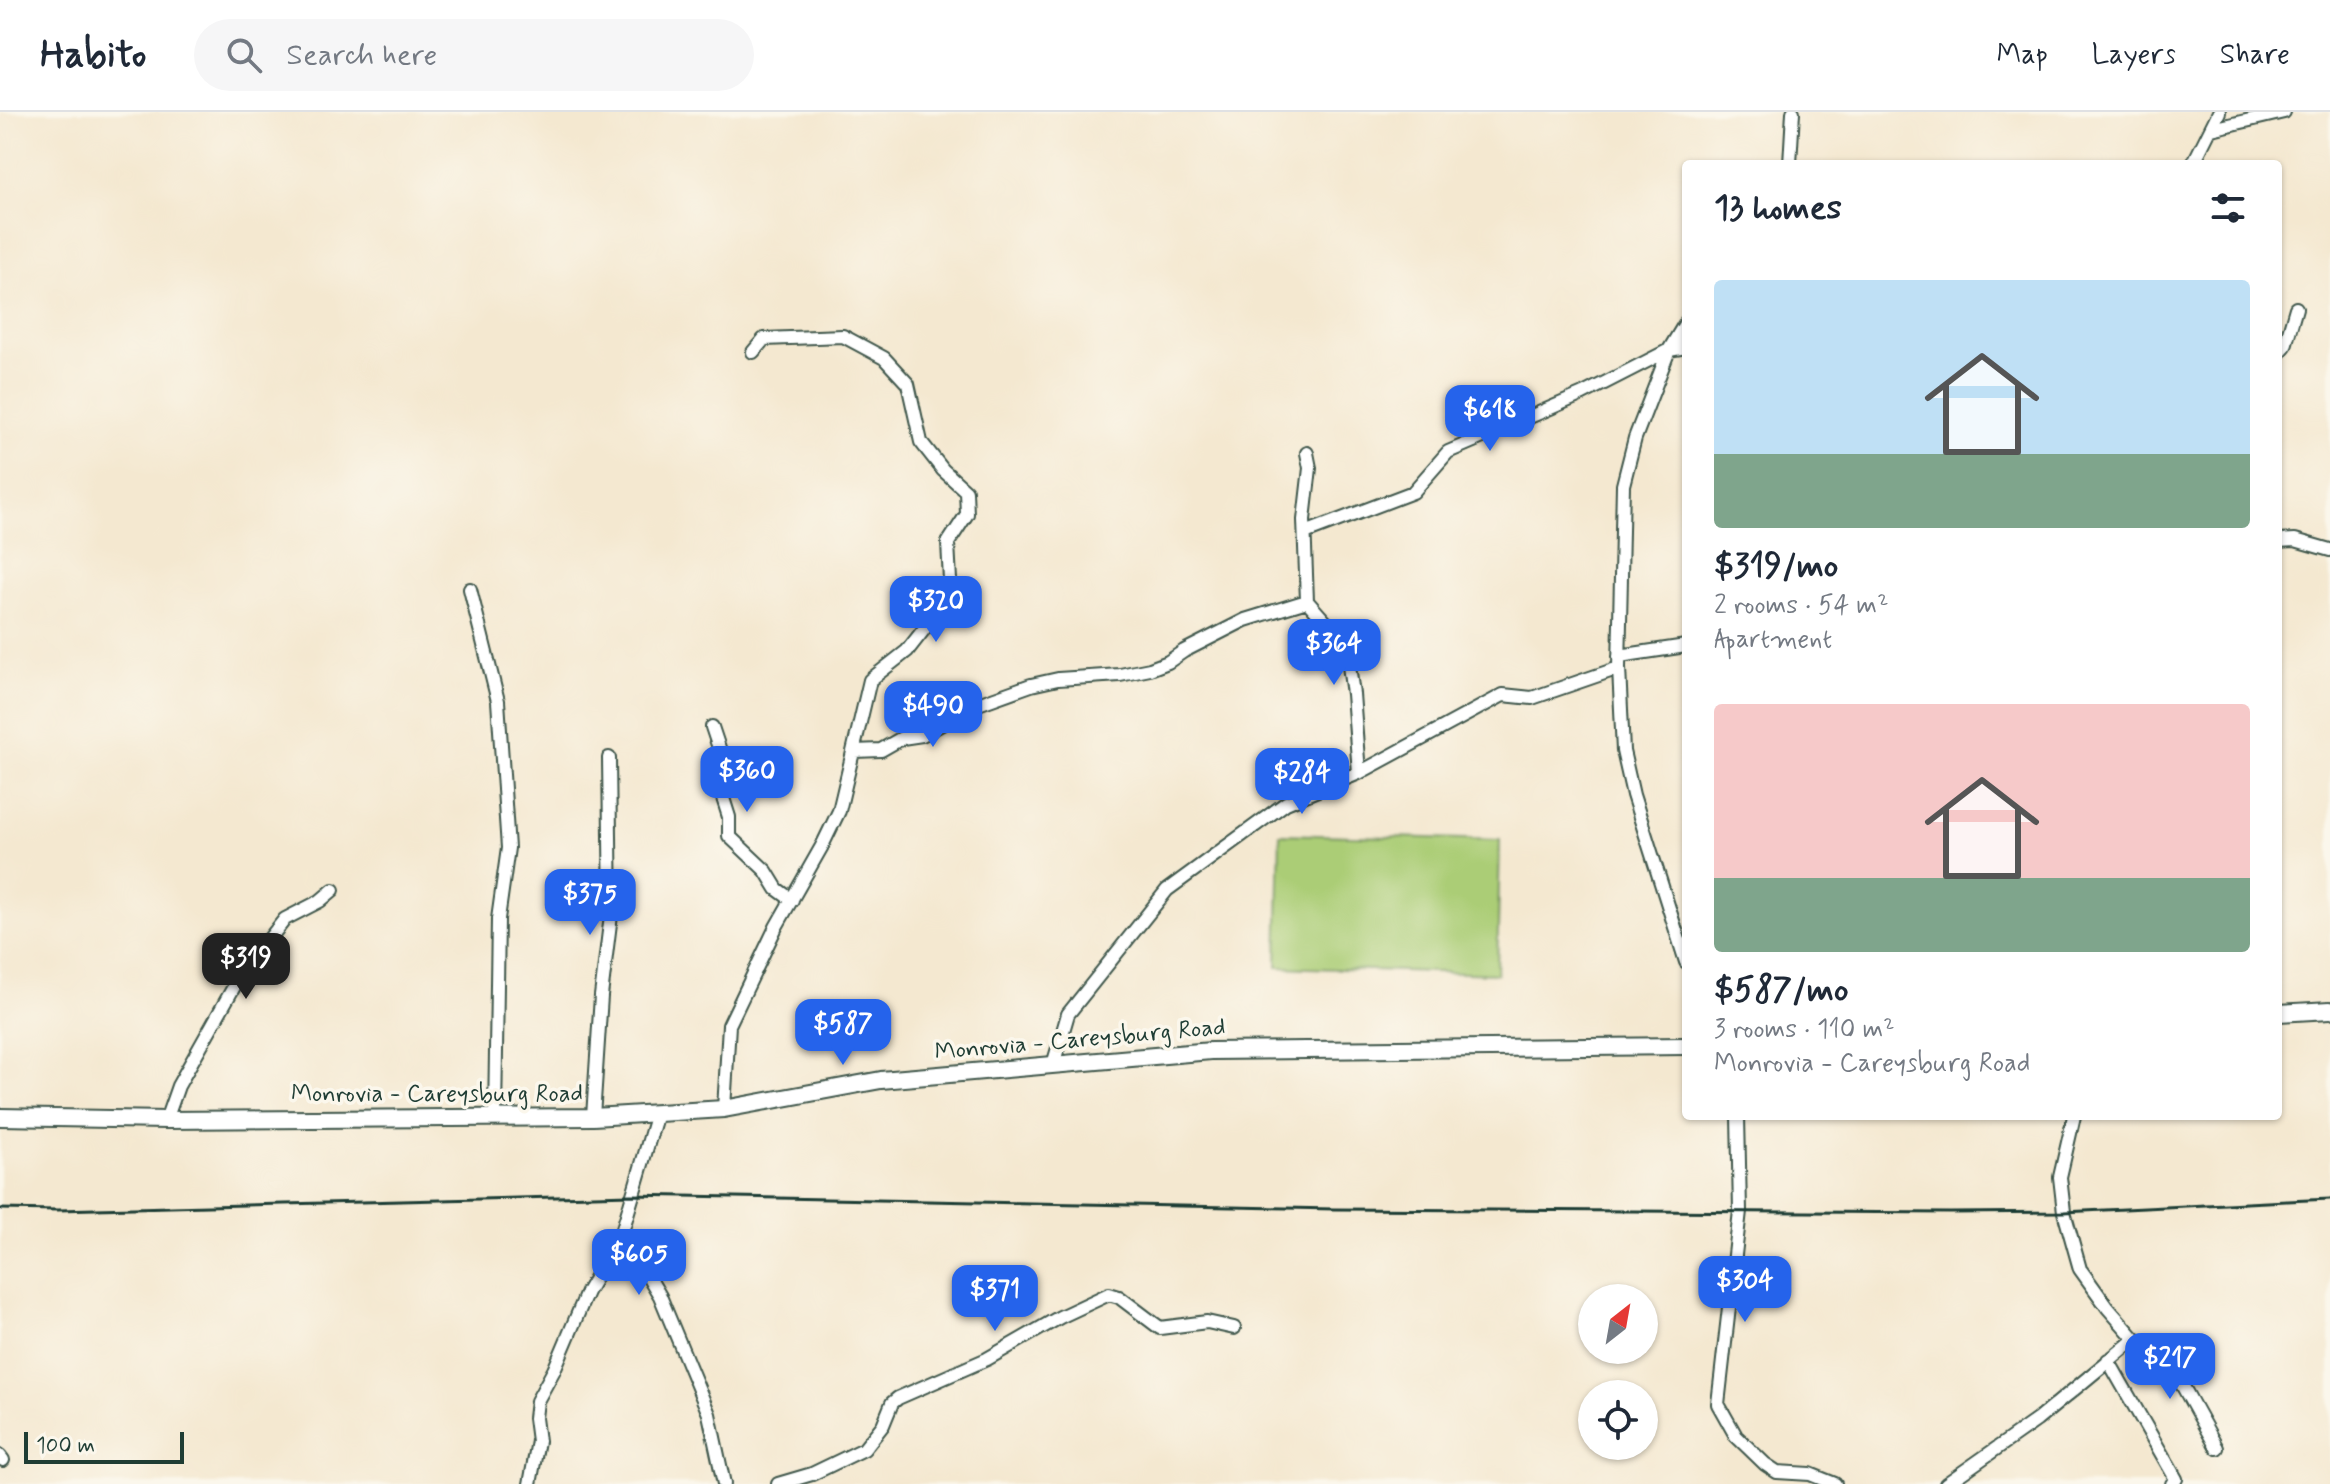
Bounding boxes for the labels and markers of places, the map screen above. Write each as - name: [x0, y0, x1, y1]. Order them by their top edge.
- pin: $618: [1443, 385, 1537, 453]
- pin: $320: [889, 576, 983, 644]
- pin: $364: [1287, 619, 1381, 687]
- pin: $490: [886, 681, 980, 749]
- pin: $360: [700, 746, 794, 814]
- pin: $284: [1255, 748, 1349, 816]
- pin: $375: [543, 869, 637, 937]
- pin: $319: [199, 933, 293, 1001]
- pin: $587: [796, 999, 890, 1067]
- pin: $605: [592, 1229, 686, 1297]
- pin: $304: [1698, 1256, 1792, 1324]
- pin: $371: [948, 1265, 1042, 1333]
- pin: $217: [2123, 1333, 2217, 1401]

